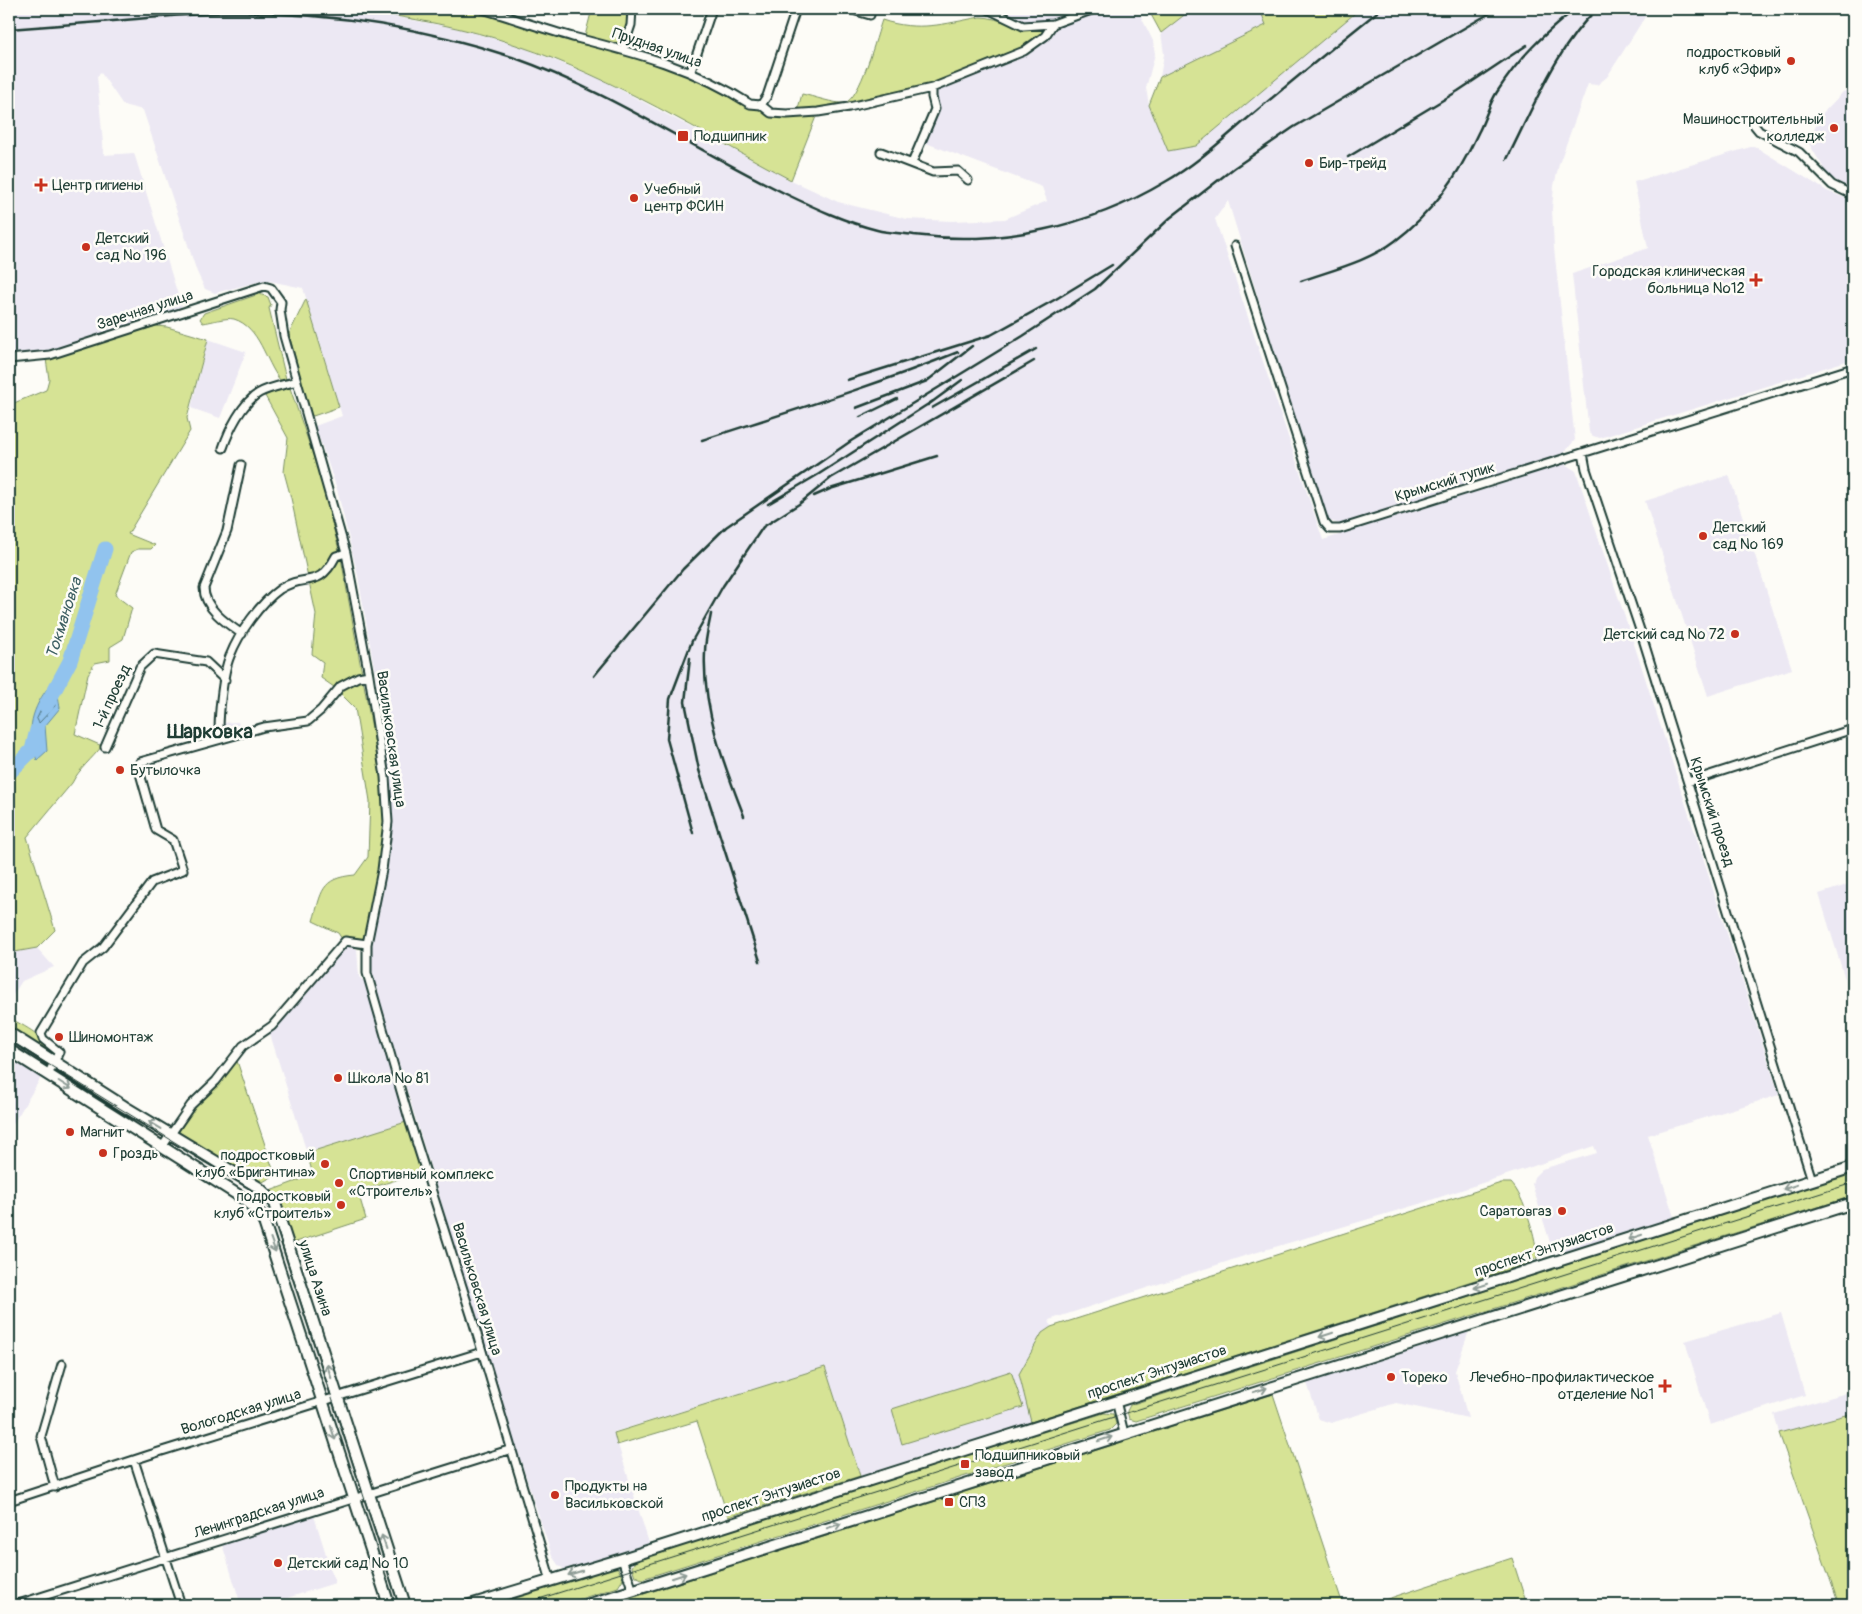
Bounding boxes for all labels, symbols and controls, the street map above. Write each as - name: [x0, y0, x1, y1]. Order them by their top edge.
- street label: Прудная улица: [610, 24, 704, 72]
- place label: подростковый клуб «Эфир»: [1686, 43, 1781, 79]
- marker: подростковый клуб «Эфир»: [1785, 55, 1797, 67]
- place label: Машиностроительный колледж: [1683, 110, 1824, 146]
- marker: Машиностроительный колледж: [1828, 122, 1840, 134]
- place label: Подшипник: [694, 127, 767, 146]
- marker: Подшипник: [676, 129, 690, 143]
- place label: Бир-трейд: [1319, 154, 1386, 173]
- marker: Бир-трейд: [1303, 157, 1315, 169]
- place label: Центр гигиены: [52, 176, 144, 195]
- marker: Центр гигиены: [34, 178, 48, 192]
- place label: Учебный центр ФСИН: [644, 180, 724, 216]
- marker: Учебный центр ФСИН: [628, 192, 640, 204]
- place label: Детский сад № 196: [95, 229, 167, 265]
- marker: Детский сад № 196: [80, 241, 92, 253]
- place label: Городская клиническая больница №12: [1592, 262, 1745, 298]
- marker: Городская клиническая больница №12: [1749, 273, 1763, 287]
- street label: Заречная улица: [94, 285, 196, 335]
- street label: Крымский тупик: [1393, 458, 1498, 506]
- place label: Детский сад № 169: [1712, 518, 1784, 554]
- marker: Детский сад № 169: [1697, 530, 1709, 542]
- water label: Токмановка: [42, 574, 87, 661]
- place label: Детский сад № 72: [1603, 625, 1725, 644]
- marker: Детский сад № 72: [1729, 628, 1741, 640]
- street label: 1-й проезд: [89, 662, 135, 732]
- street label: Васильковская улица: [372, 669, 410, 809]
- district label: Шарковка: [166, 719, 253, 744]
- street label: Крымский проезд: [1685, 755, 1739, 869]
- place label: Бутылочка: [130, 761, 201, 780]
- marker: Бутылочка: [114, 764, 126, 776]
- place label: Шиномонтаж: [69, 1028, 153, 1047]
- marker: Шиномонтаж: [53, 1031, 65, 1043]
- place label: Школа № 81: [348, 1069, 429, 1088]
- marker: Школа № 81: [332, 1072, 344, 1084]
- one-way arrow: [58, 1080, 72, 1091]
- one-way arrow: [149, 1119, 163, 1129]
- place label: Магнит: [80, 1123, 125, 1142]
- marker: Магнит: [64, 1126, 76, 1138]
- place label: Гроздь: [113, 1144, 159, 1163]
- place label: подростковый клуб «Бригантина»: [195, 1146, 315, 1182]
- marker: Гроздь: [97, 1147, 109, 1159]
- marker: подростковый клуб «Бригантина»: [319, 1158, 331, 1170]
- place label: Спортивный комплекс «Строитель»: [349, 1165, 495, 1201]
- marker: Спортивный комплекс «Строитель»: [333, 1177, 345, 1189]
- one-way arrow: [1783, 1183, 1798, 1192]
- place label: подростковый клуб «Строитель»: [214, 1187, 331, 1223]
- marker: подростковый клуб «Строитель»: [335, 1199, 347, 1211]
- place label: Саратовгаз: [1479, 1202, 1552, 1221]
- marker: Саратовгаз: [1556, 1205, 1568, 1217]
- street label: проспект Энтузиастов: [1472, 1218, 1616, 1282]
- street label: Васильковская улица: [448, 1220, 506, 1358]
- one-way arrow: [1628, 1232, 1644, 1242]
- one-way arrow: [269, 1237, 278, 1252]
- street label: улица Азина: [293, 1237, 336, 1318]
- one-way arrow: [1473, 1281, 1489, 1291]
- one-way arrow: [1318, 1330, 1334, 1340]
- street label: проспект Энтузиастов: [1085, 1340, 1229, 1404]
- one-way arrow: [324, 1364, 333, 1379]
- place label: Тореко: [1401, 1368, 1448, 1387]
- place label: Лечебно-профилактическое отделение №1: [1468, 1368, 1655, 1404]
- marker: Тореко: [1385, 1371, 1397, 1383]
- marker: Лечебно-профилактическое отделение №1: [1658, 1379, 1672, 1393]
- street label: Вологодская улица: [179, 1385, 303, 1439]
- one-way arrow: [1252, 1385, 1268, 1395]
- one-way arrow: [329, 1424, 339, 1440]
- one-way arrow: [1097, 1434, 1112, 1443]
- place label: Подшипниковый завод: [975, 1446, 1080, 1482]
- marker: Подшипниковый завод: [959, 1458, 971, 1470]
- street label: проспект Энтузиастов: [699, 1463, 843, 1527]
- place label: Продукты на Васильковской: [565, 1477, 663, 1513]
- street label: Ленинградская улица: [190, 1483, 327, 1543]
- marker: Продукты на Васильковской: [549, 1489, 561, 1501]
- place label: СПЗ: [959, 1493, 986, 1512]
- marker: СПЗ: [943, 1496, 955, 1508]
- one-way arrow: [825, 1521, 841, 1531]
- one-way arrow: [378, 1535, 388, 1551]
- place label: Детский сад № 10: [287, 1554, 409, 1573]
- marker: Детский сад № 10: [272, 1557, 284, 1569]
- one-way arrow: [568, 1569, 584, 1579]
- one-way arrow: [671, 1571, 686, 1580]

